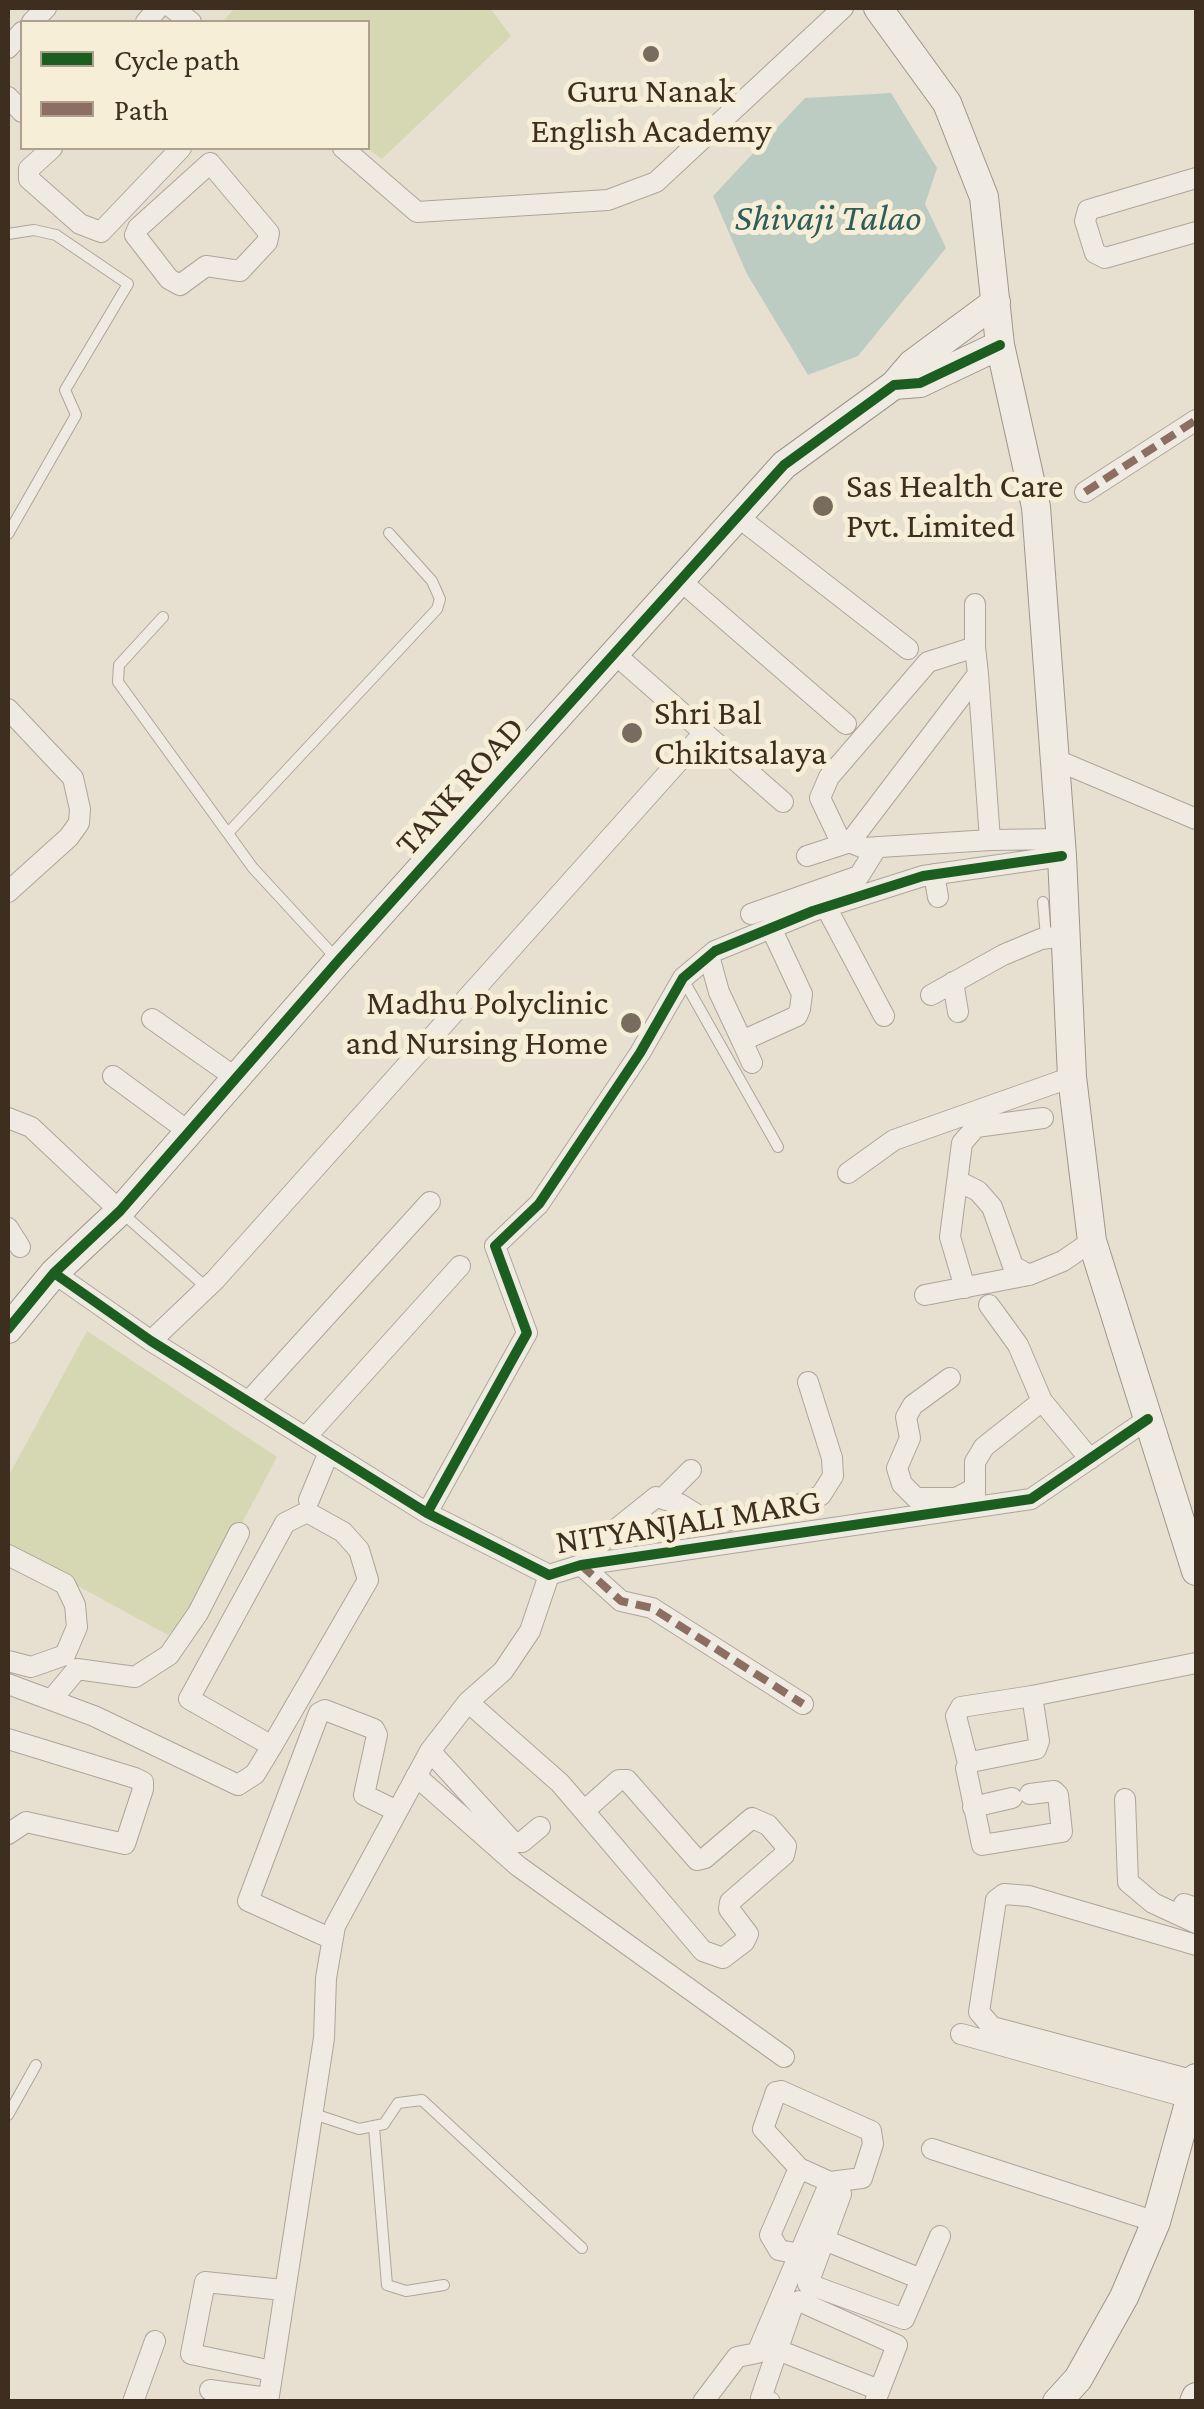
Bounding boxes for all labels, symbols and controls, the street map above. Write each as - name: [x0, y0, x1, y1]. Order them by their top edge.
- legend: [20, 20, 370, 150]
- text: Cycle path: [114, 43, 240, 76]
- marker: Guru Nanak English Academy: [640, 43, 662, 65]
- place label: Guru Nanak English Academy: [531, 70, 771, 152]
- text: Path: [114, 93, 169, 126]
- water label: Shivaji Talao: [734, 195, 922, 241]
- place label: Sas Health Care Pvt. Limited: [846, 465, 1063, 547]
- marker: Sas Health Care Pvt. Limited: [810, 493, 836, 519]
- place label: Shri Bal Chikitsalaya: [654, 692, 827, 774]
- street label: TANK ROAD: [387, 708, 533, 864]
- marker: Shri Bal Chikitsalaya: [619, 720, 645, 746]
- place label: Madhu Polyclinic and Nursing Home: [345, 982, 608, 1064]
- marker: Madhu Polyclinic and Nursing Home: [618, 1010, 644, 1036]
- street label: NITYANJALI MARG: [553, 1480, 823, 1564]

